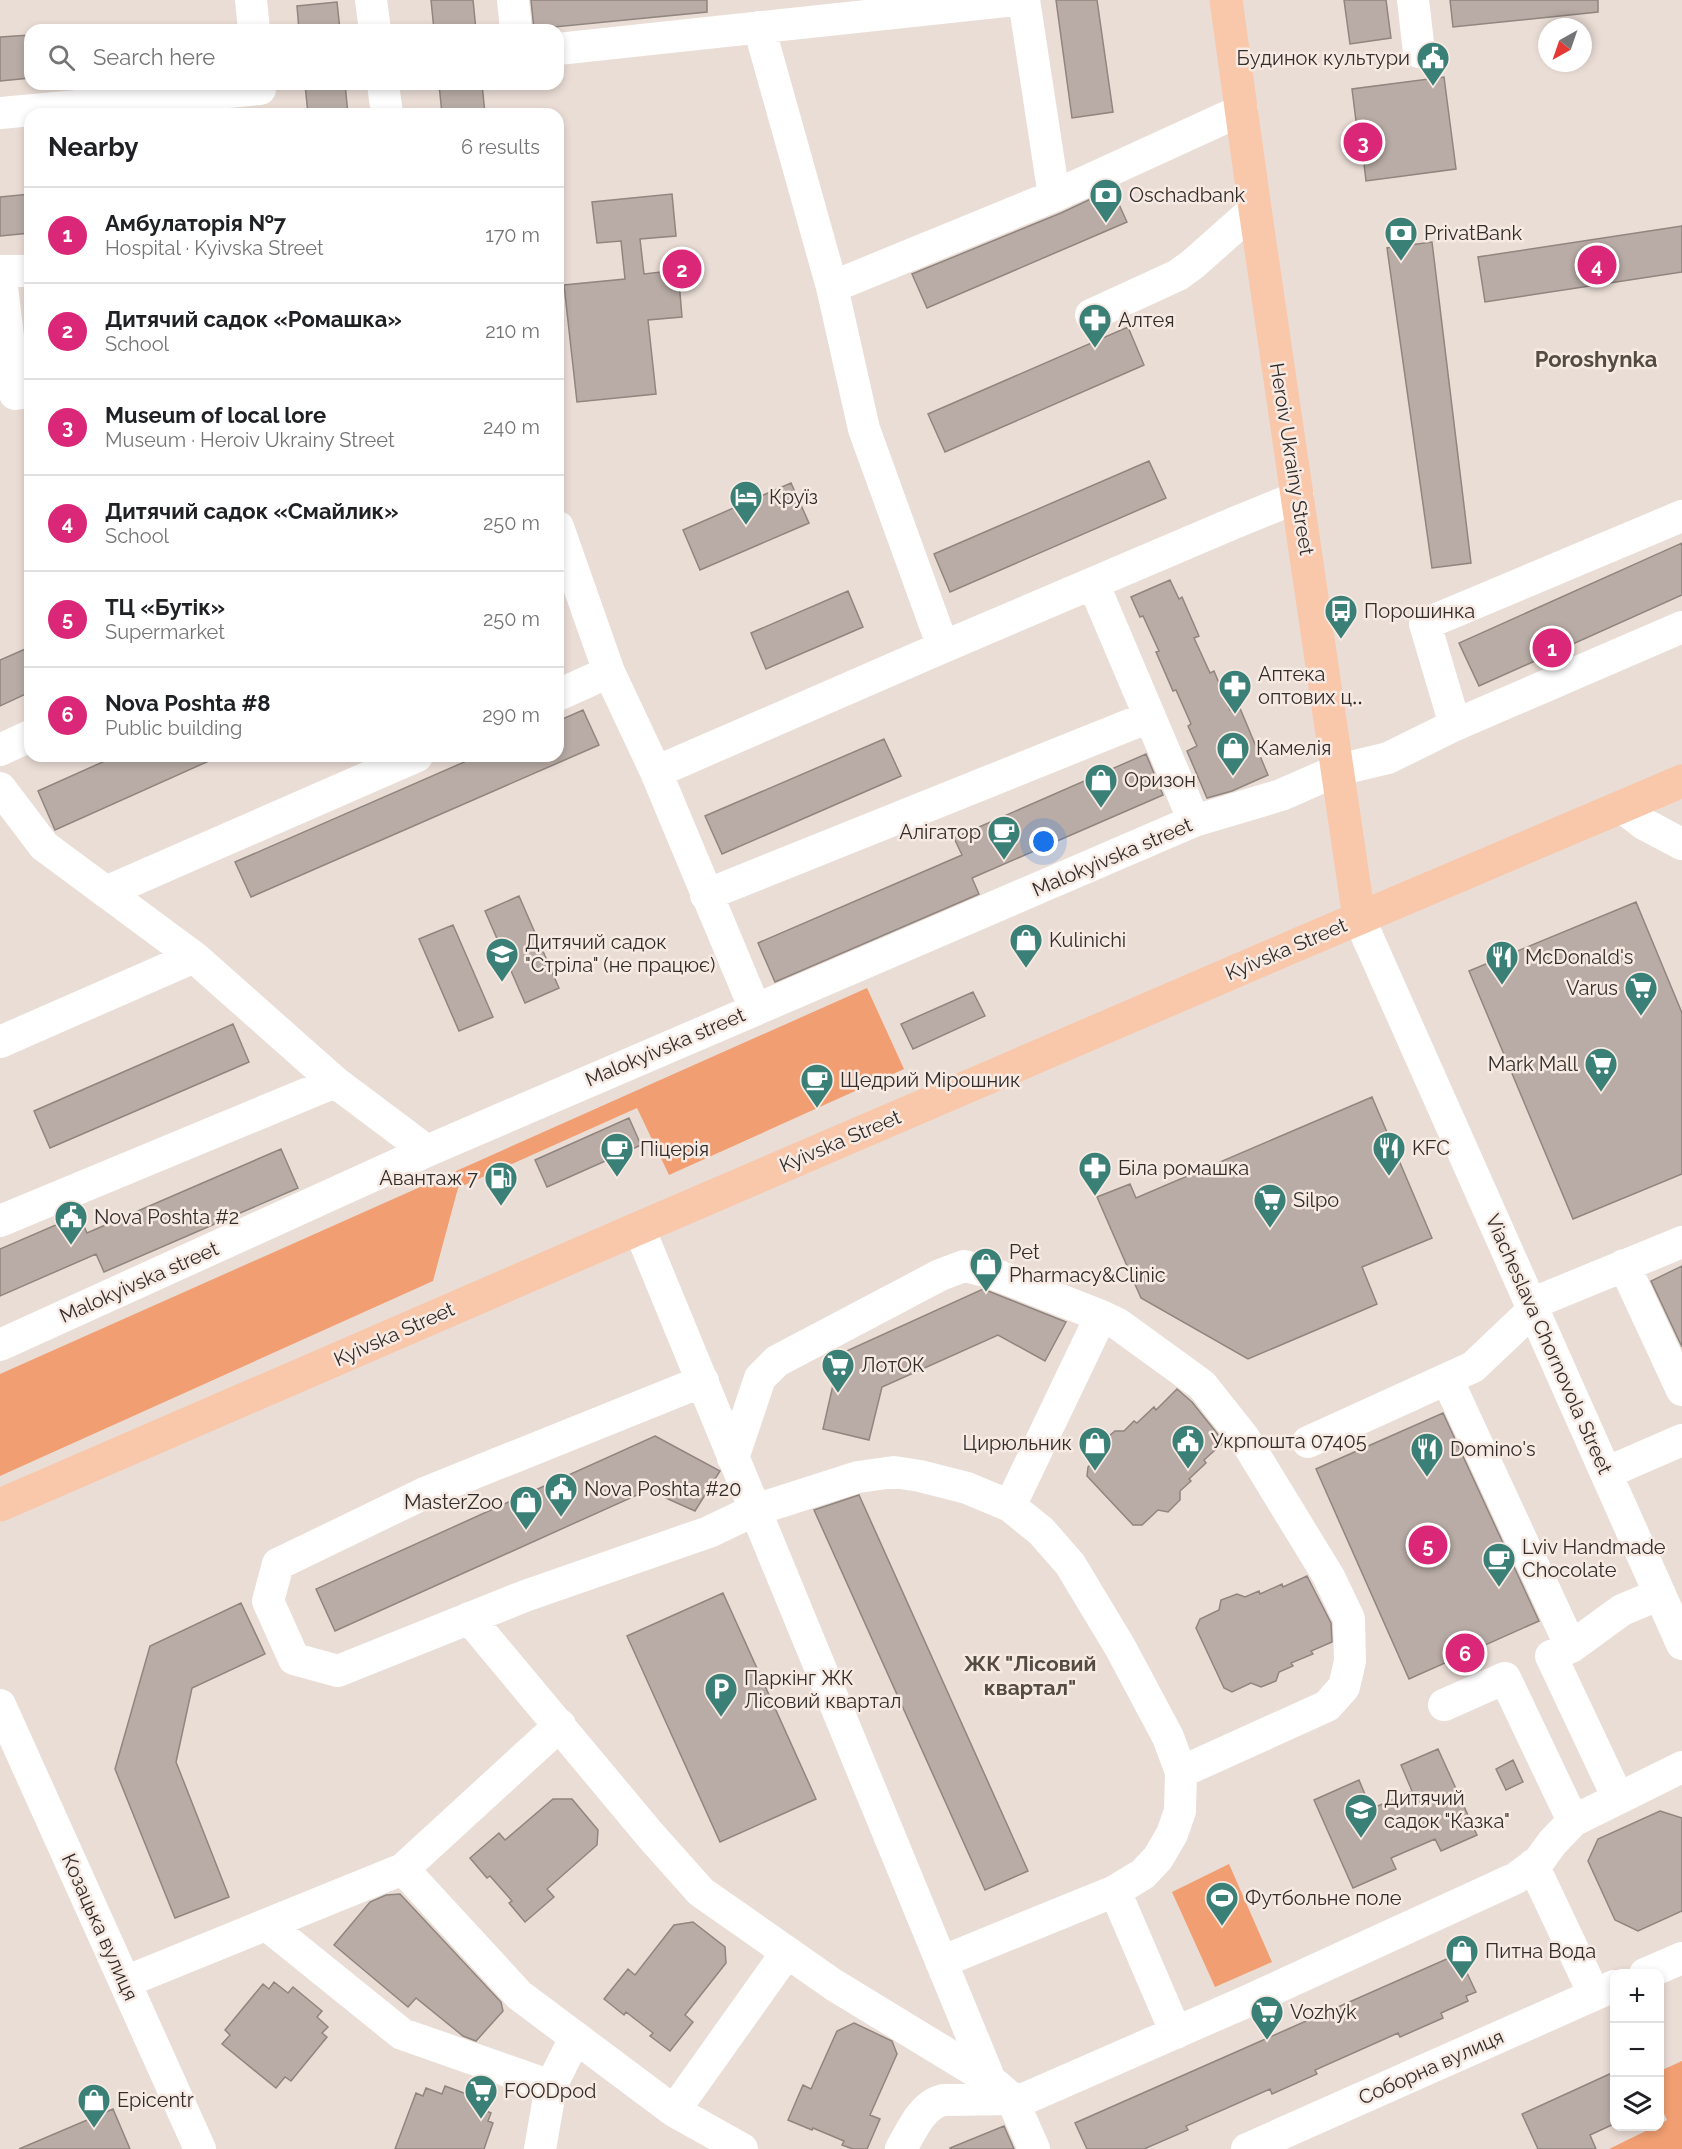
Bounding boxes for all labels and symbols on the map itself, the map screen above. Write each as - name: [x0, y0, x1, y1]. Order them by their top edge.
- north arrow: [1538, 18, 1592, 72]
- public building icon: Будинок культури: [1415, 40, 1451, 87]
- place label: Будинок культури: [1237, 46, 1410, 70]
- pin: 3: [1344, 120, 1382, 164]
- bank icon: Oschadbank: [1088, 177, 1124, 224]
- place label: Oschadbank: [1129, 183, 1246, 207]
- bank icon: PrivatBank: [1383, 215, 1419, 262]
- place label: PrivatBank: [1424, 221, 1523, 245]
- pin: 4: [1578, 242, 1616, 288]
- pin: 2: [662, 246, 702, 292]
- pharmacy icon: Алтея: [1077, 302, 1113, 349]
- place label: Алтея: [1118, 308, 1175, 332]
- district label: Poroshynka: [1535, 346, 1657, 372]
- street label: Heroiv Ukrainy Street: [1265, 361, 1319, 557]
- hotel icon: Круїз: [728, 479, 764, 526]
- place label: Круїз: [769, 485, 818, 509]
- bus stop icon: Порошинка: [1323, 593, 1359, 640]
- place label: Порошинка: [1364, 599, 1475, 623]
- pin: 1: [1532, 626, 1572, 670]
- place label: Аптека оптових ц‥: [1258, 662, 1363, 709]
- pharmacy icon: Аптека оптових ц‥: [1217, 668, 1253, 715]
- shop icon: Камелія: [1215, 730, 1251, 777]
- place label: Камелія: [1256, 736, 1331, 760]
- shop icon: Оризон: [1083, 762, 1119, 809]
- place label: Оризон: [1124, 768, 1196, 792]
- street label: Malokyivska street: [1028, 812, 1196, 902]
- cafe icon: Алігатор: [986, 814, 1022, 861]
- place label: Алігатор: [899, 820, 981, 844]
- your location: [1029, 827, 1058, 856]
- street label: Kyivska Street: [1222, 913, 1351, 985]
- shop icon: Kulinichi: [1008, 922, 1044, 969]
- place label: Kulinichi: [1049, 928, 1126, 952]
- place label: Дитячий садок "Стріла" (не працює): [525, 930, 715, 977]
- school or university icon: Дитячий садок "Стріла" (не працює): [484, 936, 520, 983]
- restaurant icon: McDonald's: [1484, 939, 1520, 986]
- place label: McDonald's: [1525, 945, 1633, 969]
- supermarket icon: Varus: [1623, 970, 1659, 1017]
- place label: Varus: [1566, 976, 1618, 1000]
- street label: Malokyivska street: [581, 1002, 749, 1092]
- supermarket icon: Mark Mall: [1583, 1046, 1619, 1093]
- place label: Mark Mall: [1488, 1052, 1579, 1076]
- cafe icon: Щедрий Мірошник: [799, 1062, 835, 1109]
- place label: Щедрий Мірошник: [840, 1068, 1020, 1092]
- street label: Kyivska Street: [776, 1105, 905, 1177]
- restaurant icon: KFC: [1371, 1130, 1407, 1177]
- cafe icon: Піцерія: [599, 1131, 635, 1178]
- place label: KFC: [1412, 1136, 1450, 1160]
- place label: Піцерія: [640, 1137, 709, 1161]
- pharmacy icon: Біла ромашка: [1077, 1150, 1113, 1197]
- place label: Біла ромашка: [1118, 1156, 1249, 1180]
- fuel station icon: Авантаж 7: [483, 1160, 519, 1207]
- place label: Авантаж 7: [379, 1166, 478, 1190]
- supermarket icon: Silpo: [1252, 1182, 1288, 1229]
- place label: Silpo: [1293, 1188, 1339, 1212]
- public building icon: Nova Poshta #2: [53, 1199, 89, 1246]
- place label: Nova Poshta #2: [94, 1205, 239, 1229]
- street label: Viacheslava Chornovola Street: [1481, 1210, 1617, 1478]
- street label: Malokyivska street: [56, 1236, 222, 1328]
- place label: Pet Pharmacy&Clinic: [1009, 1240, 1166, 1287]
- shop icon: Pet Pharmacy&Clinic: [968, 1246, 1004, 1293]
- street label: Kyivska Street: [330, 1297, 458, 1371]
- supermarket icon: ЛотОК: [820, 1347, 856, 1394]
- place label: ЛотОК: [861, 1353, 925, 1377]
- public building icon: Укрпошта 07405: [1170, 1423, 1206, 1470]
- shop icon: Цирюльник: [1077, 1425, 1113, 1472]
- place label: Укрпошта 07405: [1211, 1429, 1367, 1453]
- place label: Цирюльник: [962, 1431, 1072, 1455]
- restaurant icon: Domino's: [1409, 1431, 1445, 1478]
- place label: Domino's: [1450, 1437, 1536, 1461]
- public building icon: Nova Poshta #20: [543, 1471, 579, 1518]
- place label: Nova Poshta #20: [584, 1477, 742, 1501]
- shop icon: MasterZoo: [508, 1484, 544, 1531]
- place label: MasterZoo: [404, 1490, 503, 1514]
- pin: 5: [1408, 1522, 1448, 1568]
- place label: Lviv Handmade Chocolate: [1522, 1535, 1666, 1582]
- cafe icon: Lviv Handmade Chocolate: [1481, 1541, 1517, 1588]
- pin: 6: [1446, 1630, 1484, 1676]
- district label: ЖК "Лісовий квартал": [964, 1651, 1096, 1700]
- place label: Паркінг ЖК Лісовий квартал: [744, 1666, 901, 1713]
- parking icon: Паркінг ЖК Лісовий квартал: [703, 1671, 739, 1718]
- place label: Дитячий садок "Казка": [1384, 1786, 1510, 1833]
- school or university icon: Дитячий садок "Казка": [1343, 1792, 1379, 1839]
- street label: Козацька вулиця: [57, 1850, 143, 2004]
- sports icon: Футбольне поле: [1204, 1880, 1240, 1927]
- place label: Футбольне поле: [1245, 1886, 1402, 1910]
- shop icon: Питна Вода: [1444, 1933, 1480, 1980]
- place label: Питна Вода: [1485, 1939, 1596, 1963]
- supermarket icon: Vozhyk: [1249, 1994, 1285, 2041]
- place label: Vozhyk: [1290, 2000, 1357, 2024]
- street label: Соборна вулиця: [1355, 2024, 1507, 2110]
- supermarket icon: FOODpod: [463, 2073, 499, 2120]
- place label: FOODpod: [504, 2079, 597, 2103]
- shop icon: Epicentr: [76, 2082, 112, 2129]
- place label: Epicentr: [117, 2088, 194, 2112]

